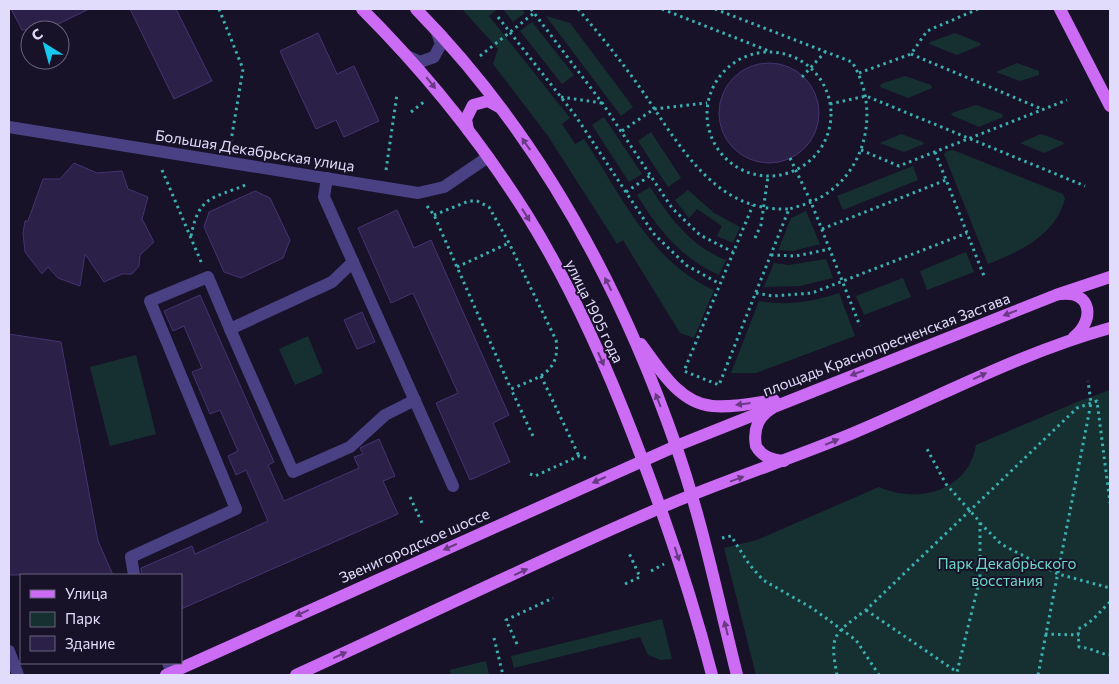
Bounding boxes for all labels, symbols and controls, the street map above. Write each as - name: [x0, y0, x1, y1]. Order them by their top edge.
- north arrow: [20, 20, 70, 70]
- text: С: [28, 25, 46, 44]
- one-way arrow: [425, 76, 436, 89]
- street label: Большая Декабрьская улица: [154, 125, 356, 175]
- one-way arrow: [521, 137, 531, 151]
- one-way arrow: [522, 208, 531, 221]
- street label: улица 1905 года: [562, 256, 628, 366]
- one-way arrow: [604, 277, 612, 291]
- street label: площадь Краснопресненская Застава: [760, 288, 1012, 400]
- one-way arrow: [1003, 310, 1018, 317]
- one-way arrow: [598, 352, 606, 366]
- one-way arrow: [850, 369, 864, 377]
- one-way arrow: [973, 372, 987, 380]
- one-way arrow: [654, 392, 662, 407]
- one-way arrow: [735, 400, 751, 408]
- one-way arrow: [825, 438, 840, 446]
- one-way arrow: [730, 475, 745, 482]
- one-way arrow: [592, 477, 606, 485]
- street label: Звенигородское шоссе: [336, 504, 492, 586]
- one-way arrow: [443, 543, 457, 551]
- one-way arrow: [674, 546, 682, 561]
- park label: Парк Декабрьского восстания: [937, 554, 1077, 589]
- one-way arrow: [514, 568, 529, 576]
- legend: [20, 574, 182, 664]
- text: Улица: [65, 584, 107, 602]
- text: Парк: [65, 609, 101, 627]
- one-way arrow: [295, 610, 309, 618]
- one-way arrow: [722, 620, 730, 635]
- text: Здание: [65, 634, 115, 652]
- one-way arrow: [333, 651, 347, 659]

